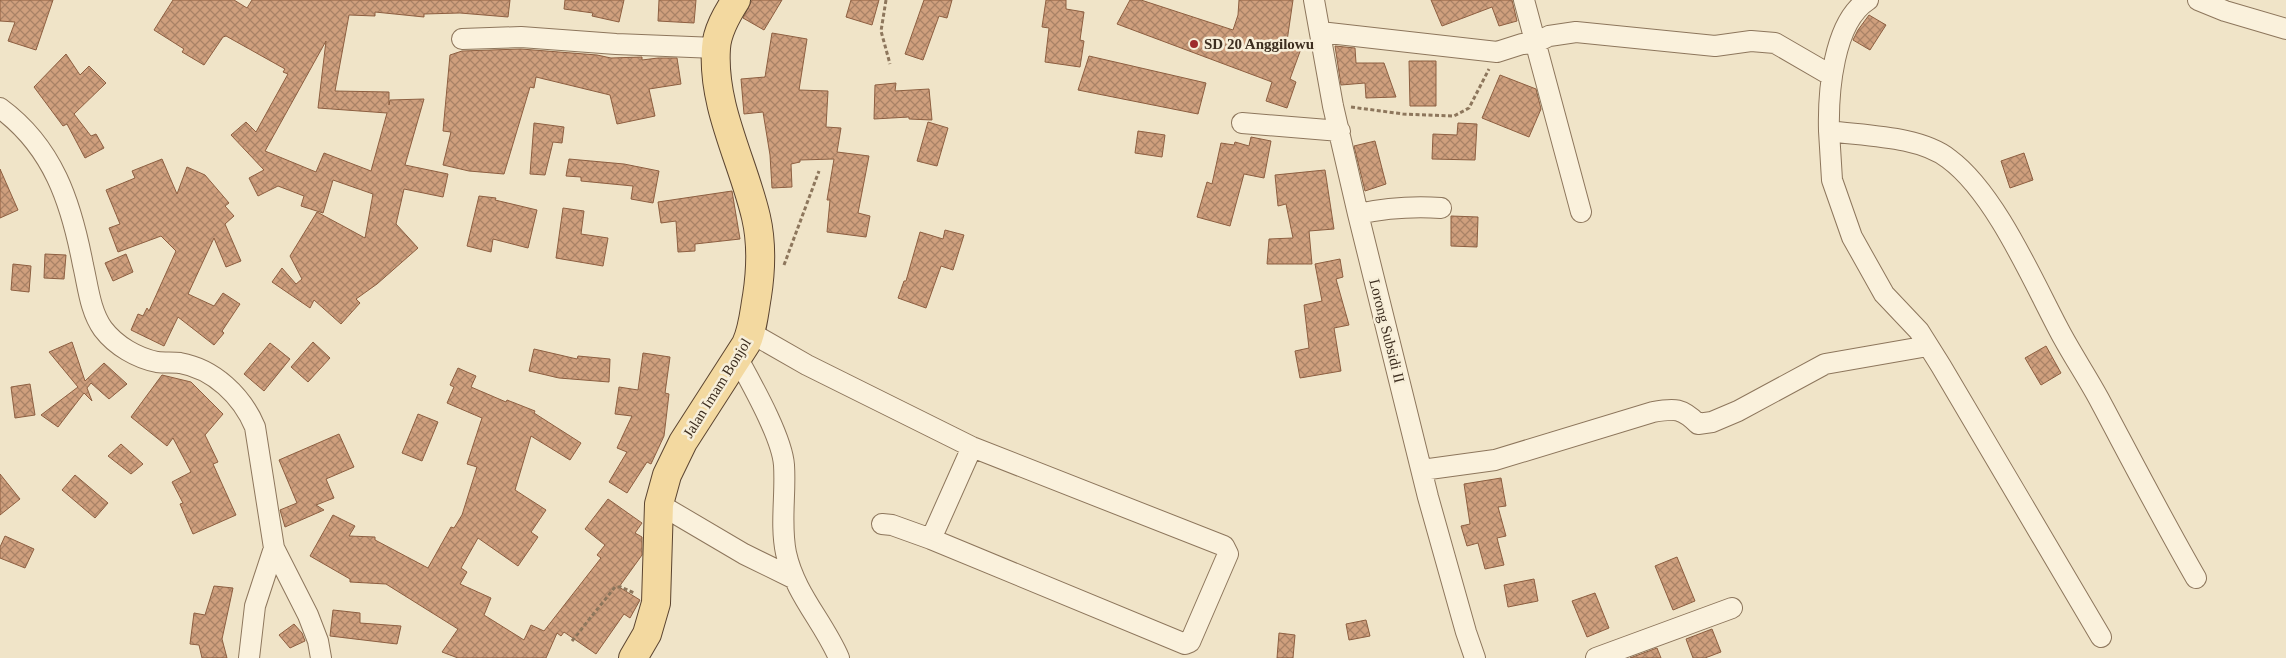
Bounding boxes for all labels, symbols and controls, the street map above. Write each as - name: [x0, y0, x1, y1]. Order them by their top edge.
- place label: SD 20 Anggilowu: [1204, 36, 1314, 52]
- marker: SD 20 Anggilowu: [1188, 38, 1200, 50]
- street label: Lorong Subsidi II: [1366, 277, 1408, 385]
- street label: Jalan Imam Bonjol: [680, 335, 754, 441]

